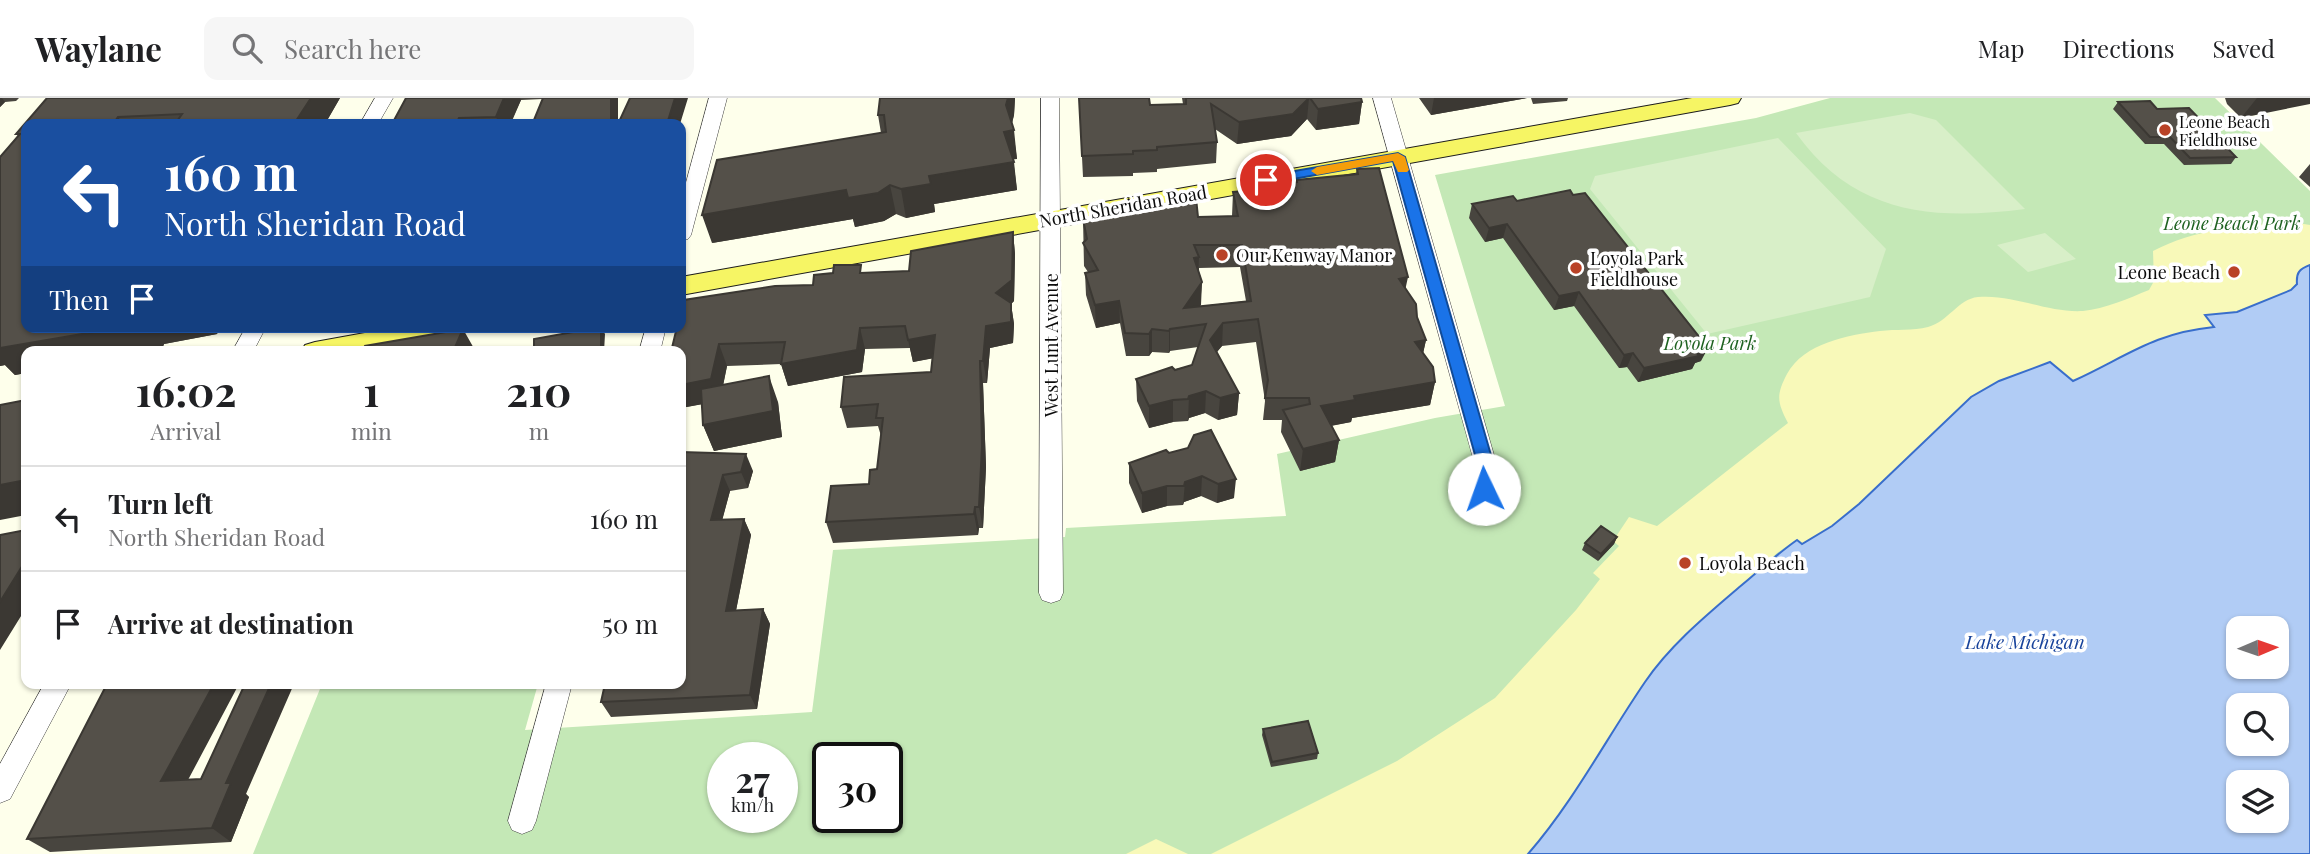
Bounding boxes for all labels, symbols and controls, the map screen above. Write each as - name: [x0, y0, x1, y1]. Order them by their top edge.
- search box: [204, 17, 694, 80]
- text: Waylane: [35, 26, 162, 70]
- icon: search: [228, 29, 266, 67]
- text: Search here: [284, 31, 421, 66]
- text: Map: [1978, 32, 2024, 64]
- text: Directions: [2062, 32, 2175, 64]
- text: Saved: [2213, 32, 2275, 64]
- place label: Leone Beach Fieldhouse: [2179, 111, 2271, 150]
- marker: Leone Beach Fieldhouse: [2157, 122, 2173, 138]
- text: 160 m: [164, 138, 298, 203]
- icon: left: [49, 147, 140, 238]
- pin: [1236, 150, 1296, 210]
- icon: arrive: [1247, 161, 1285, 199]
- street label: North Sheridan Road: [1037, 179, 1209, 233]
- text: North Sheridan Road: [164, 201, 466, 244]
- park label: Leone Beach Park: [2162, 211, 2301, 235]
- place label: Our Kenway Manor: [1236, 243, 1392, 267]
- place label: Loyola Park Fieldhouse: [1590, 246, 1684, 291]
- marker: Our Kenway Manor: [1214, 247, 1230, 263]
- marker: Loyola Park Fieldhouse: [1568, 260, 1584, 276]
- place label: Leone Beach: [2117, 260, 2220, 284]
- marker: Leone Beach: [2226, 264, 2242, 280]
- street label: West Lunt Avenue: [1039, 273, 1063, 418]
- icon: arrive: [123, 280, 161, 318]
- text: Then: [49, 282, 109, 317]
- park label: Loyola Park: [1663, 331, 1756, 355]
- text: 16:02: [136, 362, 236, 418]
- text: 1: [363, 362, 379, 418]
- text: 210: [506, 362, 571, 418]
- text: Arrival: [151, 415, 221, 446]
- text: min: [351, 415, 392, 446]
- text: m: [529, 415, 549, 446]
- position arrow: [1447, 452, 1521, 526]
- text: Turn left: [108, 486, 213, 521]
- icon: left: [49, 500, 87, 538]
- text: 160 m: [590, 501, 658, 536]
- text: North Sheridan Road: [108, 521, 325, 552]
- place label: Loyola Beach: [1699, 551, 1805, 575]
- marker: Loyola Beach: [1677, 555, 1693, 571]
- icon: arrive: [49, 605, 87, 643]
- text: Arrive at destination: [108, 606, 354, 641]
- text: 50 m: [602, 606, 658, 641]
- north arrow: [2226, 616, 2289, 679]
- map controls: [2226, 616, 2289, 833]
- water label: Lake Michigan: [1964, 628, 2085, 654]
- button: search: [2226, 693, 2289, 756]
- speed limit sign: 30: [812, 742, 903, 833]
- text: 27: [735, 755, 770, 802]
- button: layers: [2226, 770, 2289, 833]
- text: km/h: [731, 793, 774, 817]

